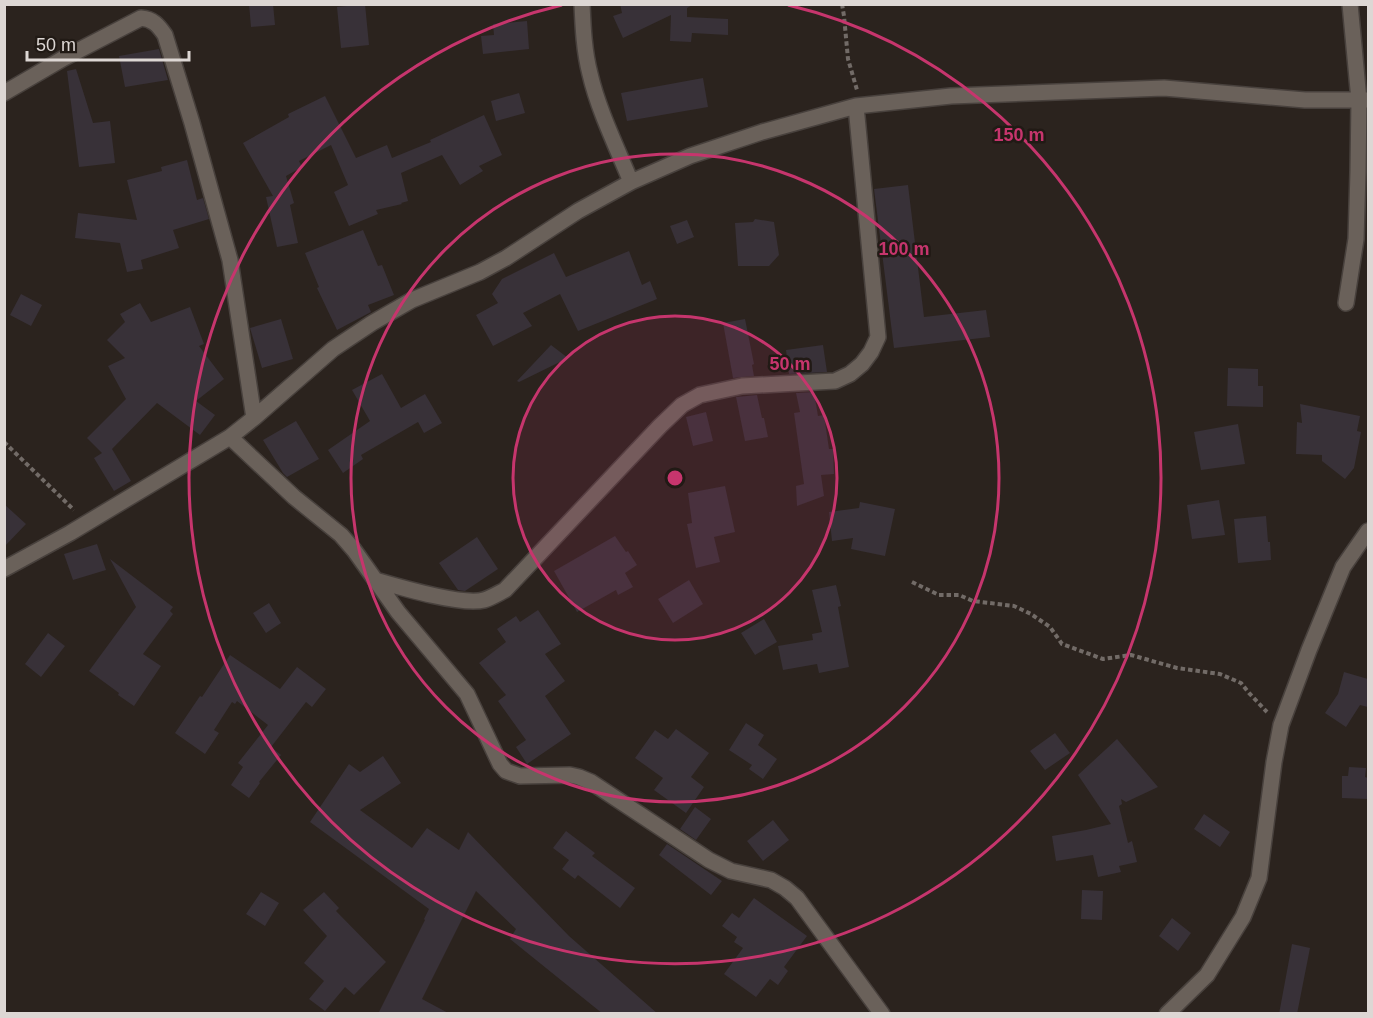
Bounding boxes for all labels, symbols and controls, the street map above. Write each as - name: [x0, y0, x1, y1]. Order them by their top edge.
- scale bar: [27, 24, 189, 62]
- text: 50 m: [36, 35, 76, 55]
- text: 150 m: [993, 125, 1045, 145]
- text: 100 m: [878, 239, 930, 259]
- text: 50 m: [769, 354, 811, 374]
- centre of rings: [665, 468, 685, 488]

